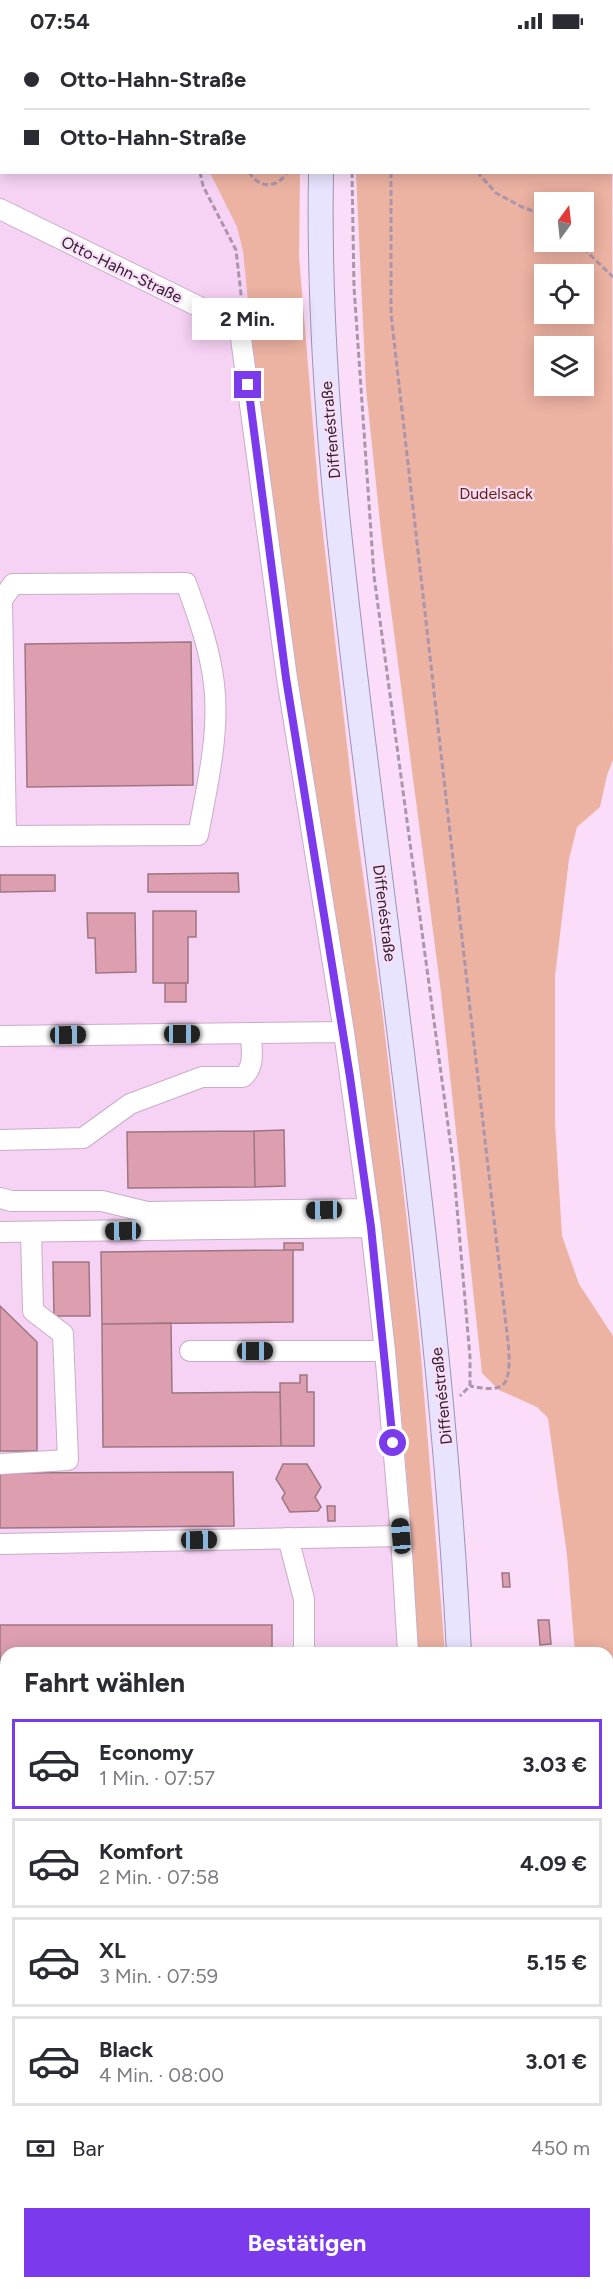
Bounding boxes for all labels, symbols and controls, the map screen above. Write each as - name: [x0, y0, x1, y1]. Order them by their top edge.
- text: 07:54: [30, 8, 90, 35]
- text: Otto-Hahn-Straße: [60, 66, 246, 93]
- text: Otto-Hahn-Straße: [60, 124, 246, 151]
- north arrow: [534, 192, 594, 252]
- map controls: [534, 192, 594, 396]
- street label: Otto-Hahn-Straße: [58, 232, 186, 307]
- button: locate: [534, 264, 594, 324]
- callout: 2 Min.: [192, 298, 304, 340]
- text: 2 Min.: [220, 307, 275, 331]
- button: layers: [534, 336, 594, 396]
- route end: [234, 371, 261, 398]
- street label: Diffenéstraße: [317, 380, 344, 479]
- park label: Dudelsack: [459, 484, 533, 503]
- street label: Diffenéstraße: [369, 863, 400, 963]
- car: [164, 1025, 200, 1043]
- car: [50, 1026, 86, 1044]
- car: [306, 1201, 342, 1219]
- car: [105, 1222, 141, 1240]
- car: [237, 1342, 273, 1360]
- street label: Diffenéstraße: [427, 1346, 456, 1446]
- route start: [379, 1429, 406, 1456]
- car: [390, 1517, 412, 1555]
- car: [181, 1531, 217, 1549]
- text: Fahrt wählen: [24, 1666, 185, 1699]
- icon: car: [27, 1737, 81, 1791]
- text: Economy: [99, 1739, 194, 1766]
- text: 3.03 €: [522, 1751, 587, 1778]
- text: 1 Min. · 07:57: [99, 1766, 215, 1790]
- icon: car: [27, 1836, 81, 1890]
- text: Komfort: [99, 1838, 183, 1865]
- text: 4.09 €: [520, 1850, 587, 1877]
- text: 2 Min. · 07:58: [99, 1865, 219, 1889]
- icon: car: [27, 1935, 81, 1989]
- text: XL: [99, 1937, 126, 1964]
- text: 5.15 €: [526, 1949, 587, 1976]
- text: 3 Min. · 07:59: [99, 1964, 218, 1988]
- icon: car: [27, 2034, 81, 2088]
- text: Black: [99, 2036, 153, 2063]
- text: 3.01 €: [525, 2048, 587, 2075]
- text: 4 Min. · 08:00: [99, 2063, 224, 2087]
- icon: cash: [24, 2132, 57, 2165]
- text: Bar: [72, 2135, 104, 2162]
- text: 450 m: [531, 2136, 590, 2160]
- button: Bestätigen: [24, 2208, 590, 2277]

